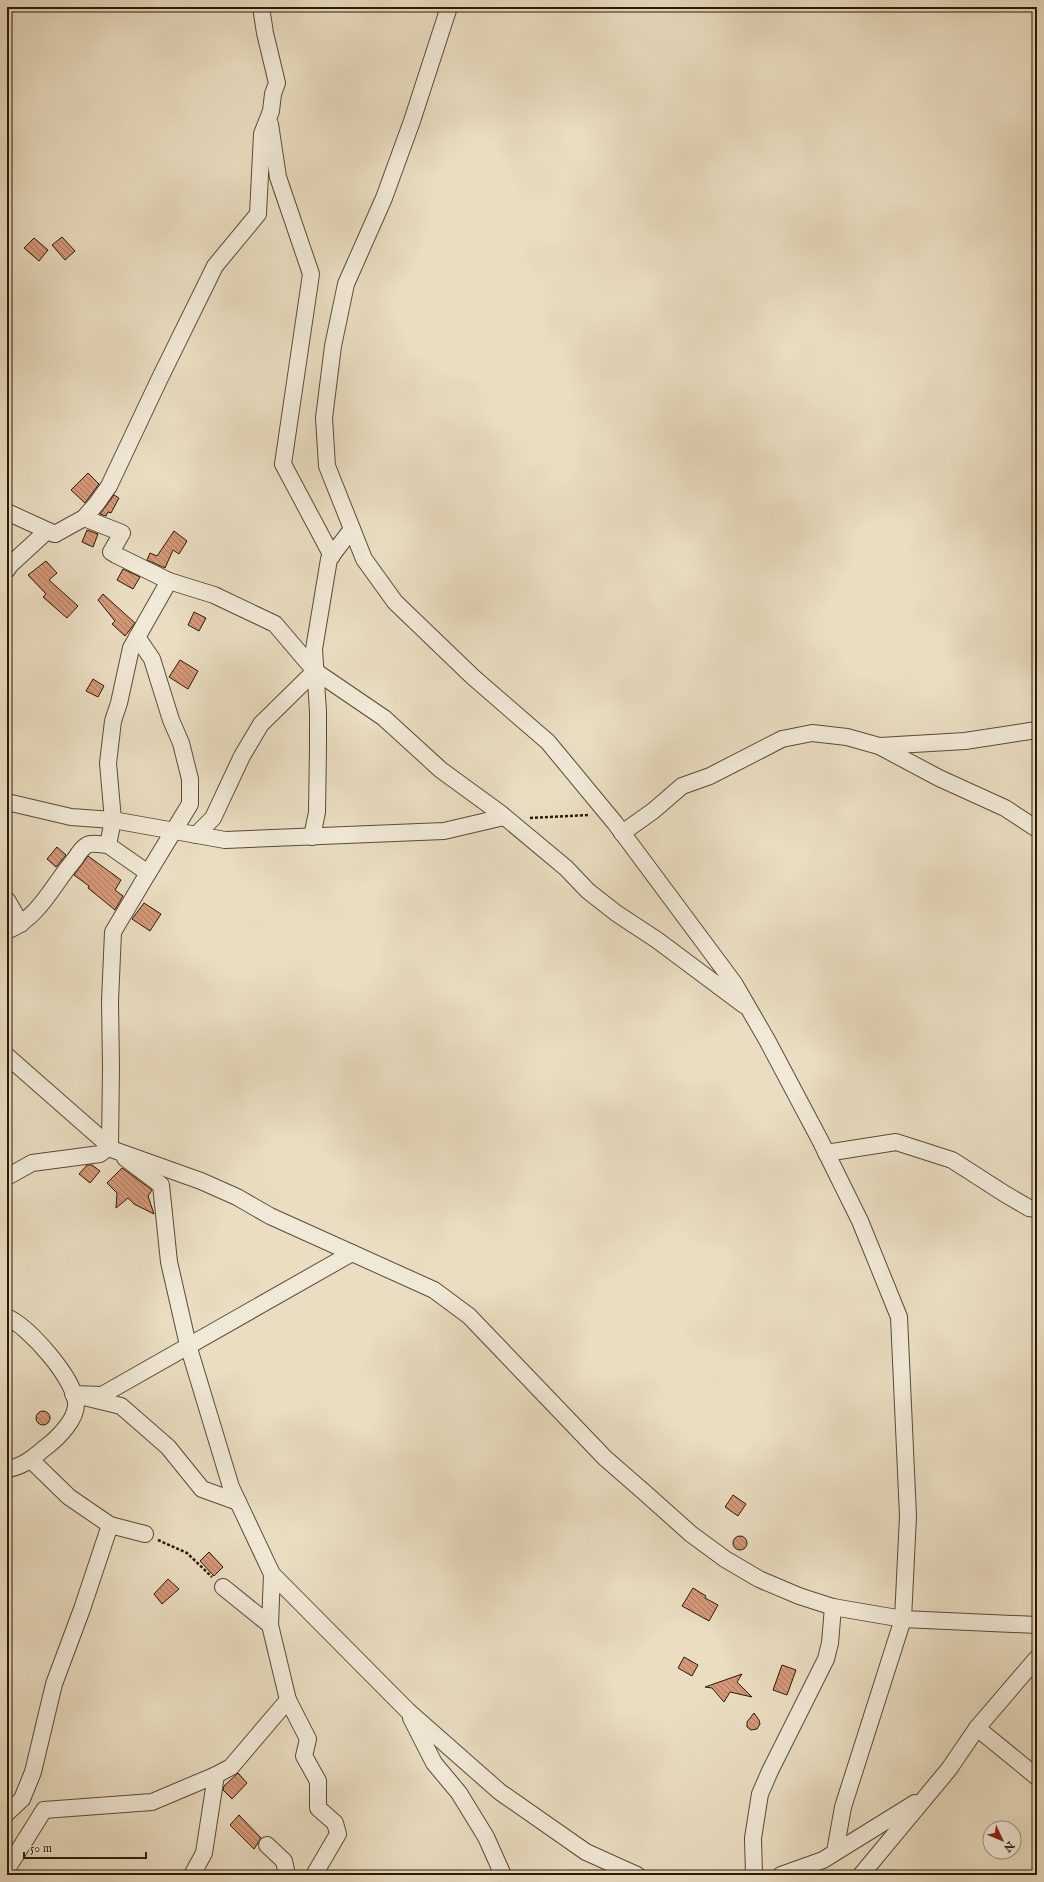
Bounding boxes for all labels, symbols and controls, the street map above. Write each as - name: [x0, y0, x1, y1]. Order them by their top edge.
- north arrow: [982, 1820, 1022, 1860]
- scale bar: [24, 1834, 146, 1860]
- text: N: [1000, 1837, 1018, 1855]
- text: 50 m: [30, 1841, 52, 1856]

